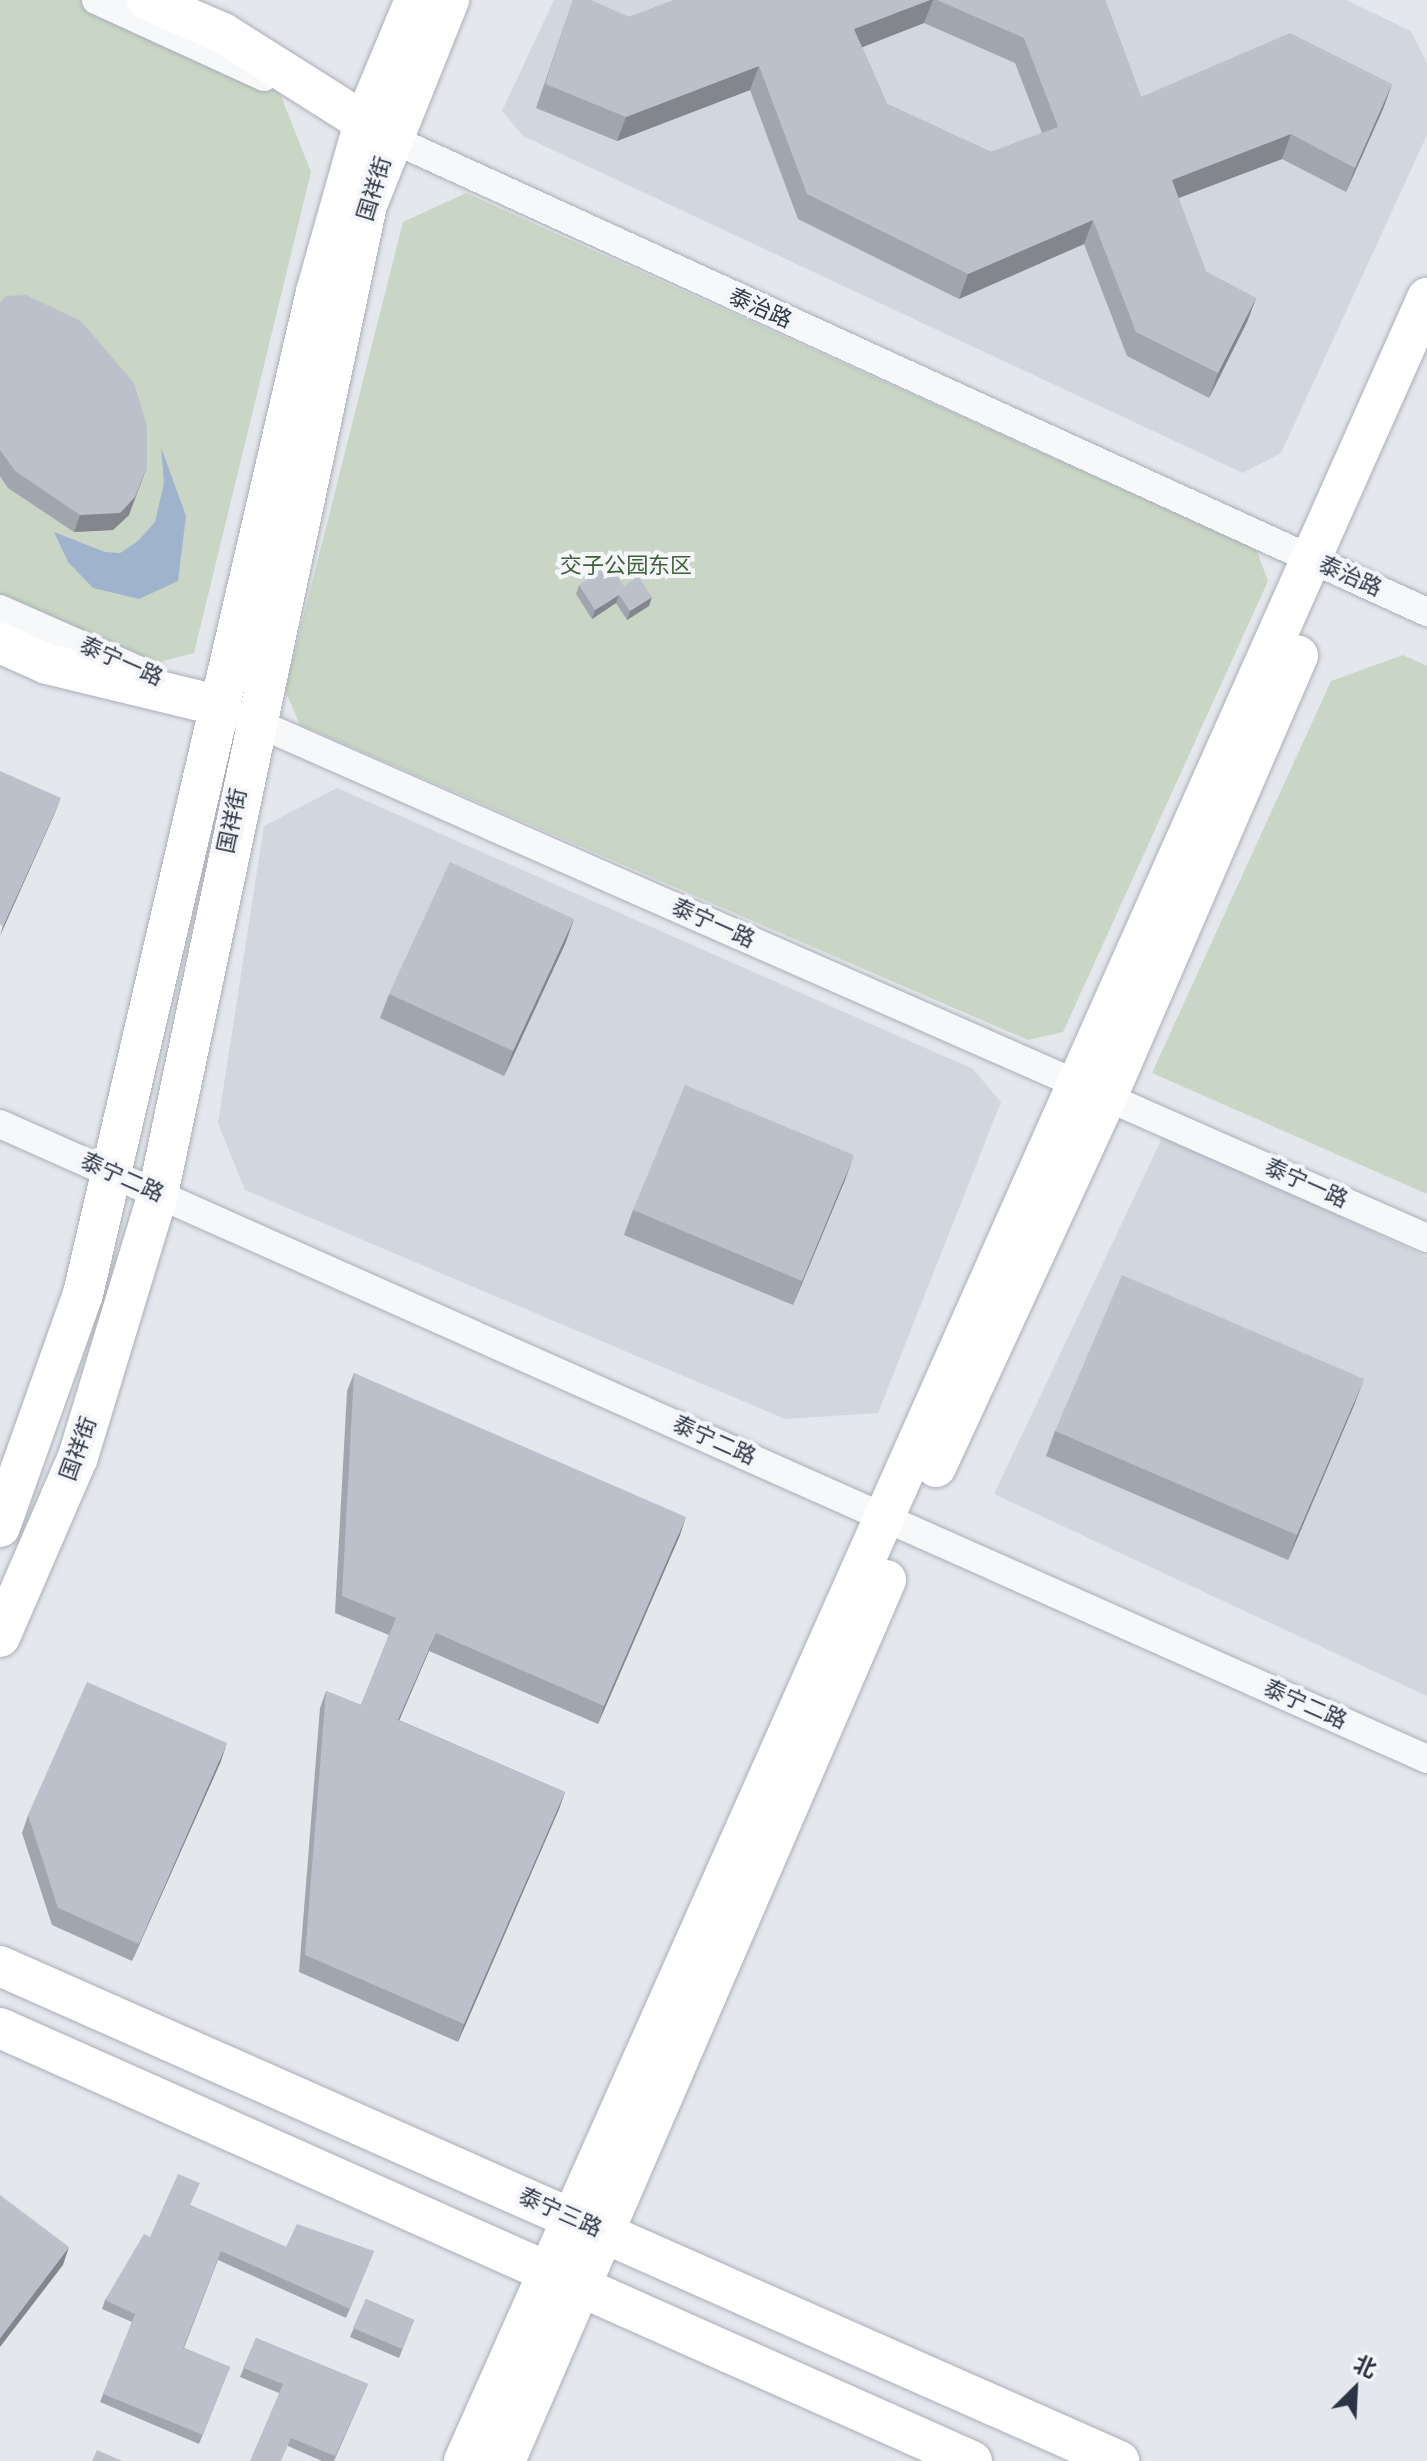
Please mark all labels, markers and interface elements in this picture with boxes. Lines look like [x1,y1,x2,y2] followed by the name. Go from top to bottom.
[353,154,397,224] street label: 国祥街
[724,284,796,334] street label: 泰治路
[1314,552,1386,602] street label: 泰治路
[560,554,692,580] park label: 交子公园东区
[75,632,167,692] street label: 泰宁一路
[213,786,253,856] street label: 国祥街
[667,894,759,954] street label: 泰宁一路
[76,1148,168,1208] street label: 泰宁二路
[1260,1154,1352,1214] street label: 泰宁一路
[668,1411,760,1471] street label: 泰宁二路
[55,1413,103,1485] street label: 国祥街
[1259,1675,1351,1735] street label: 泰宁二路
[514,2183,606,2243] street label: 泰宁三路
[1315,2349,1395,2429] north arrow
[1349,2349,1381,2385] text: 北

